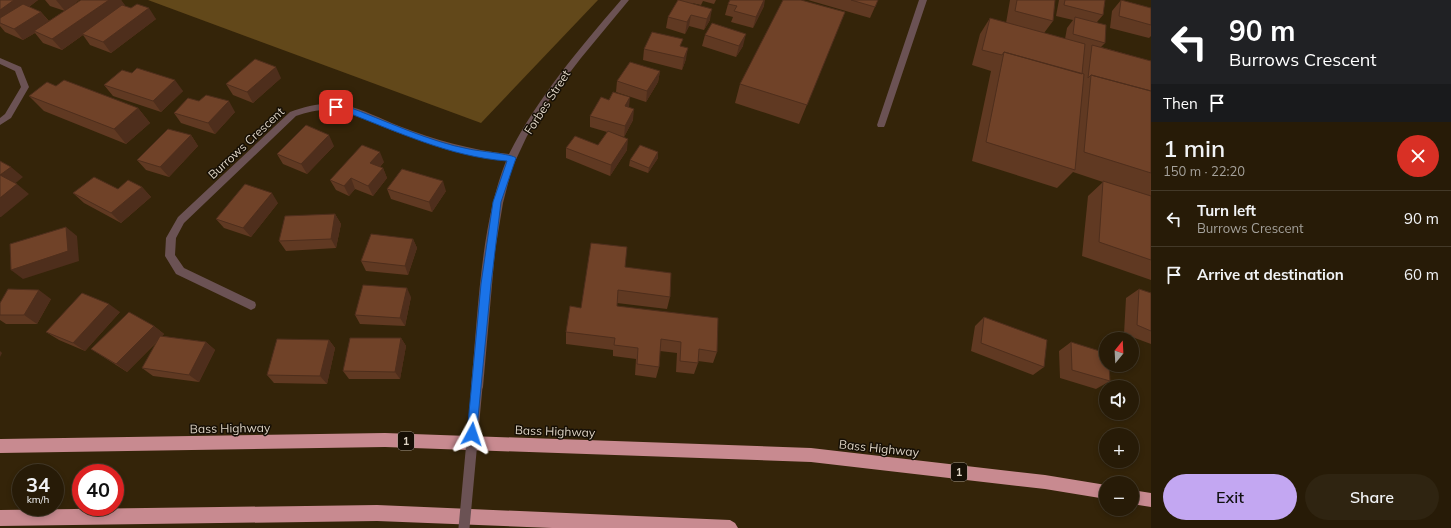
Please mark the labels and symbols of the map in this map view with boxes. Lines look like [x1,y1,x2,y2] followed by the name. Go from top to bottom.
[521,67,573,137] street label: Forbes Street
[319,90,353,124] pin
[205,104,287,182] street label: Burrows Crescent
[1099,332,1139,372] north arrow
[451,413,493,455] position arrow
[190,420,271,436] street label: Bass Highway
[515,422,596,440] street label: Bass Highway
[398,432,414,450] road number: 1
[838,436,920,460] street label: Bass Highway
[951,463,967,481] road number: 1
[72,464,124,516] speed limit sign: 40

